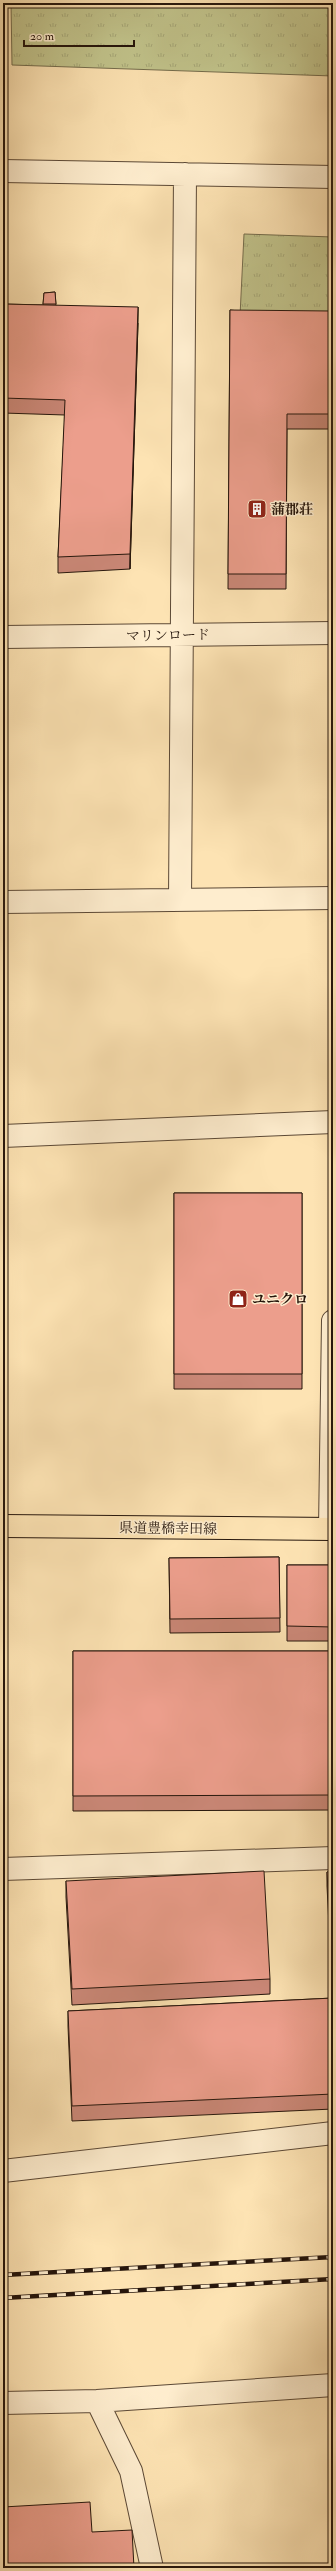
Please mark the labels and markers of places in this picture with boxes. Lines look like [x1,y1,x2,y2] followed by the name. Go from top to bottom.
[246,498,268,520] building icon: 蒲郡荘
[271,501,313,518] place label: 蒲郡荘
[227,1288,249,1310] shop icon: ユニクロ
[252,1291,308,1308] place label: ユニクロ

